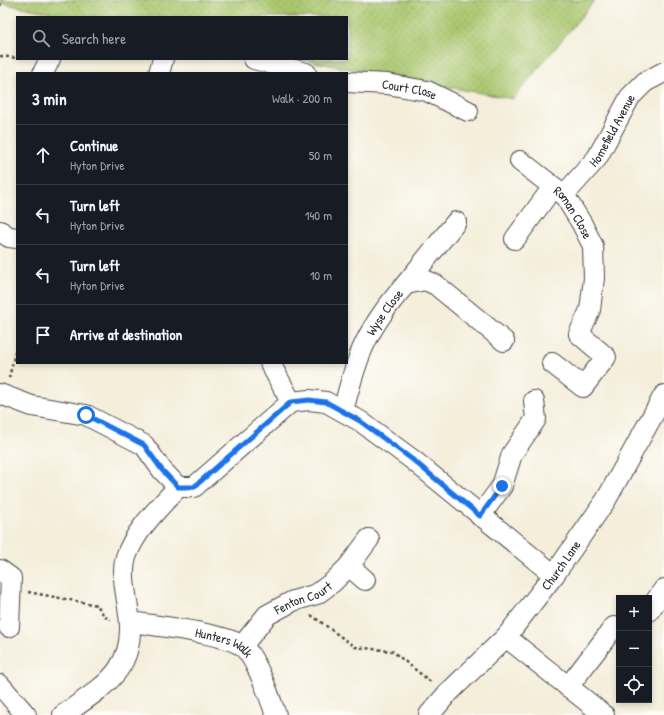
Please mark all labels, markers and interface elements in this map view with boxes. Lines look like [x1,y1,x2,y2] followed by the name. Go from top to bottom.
[16,16,348,60] search box
[30,27,52,49] icon: search
[62,28,126,49] text: Search here
[381,75,440,104] street label: Court Close
[32,87,67,110] text: 3 min
[272,89,332,107] text: Walk · 200 m
[584,91,639,171] street label: Homefield Avenue
[70,135,118,156] text: Continue
[32,144,54,166] icon: ahead
[309,146,332,164] text: 50 m
[70,156,125,174] text: Hyton Drive
[550,181,597,242] street label: Roman Close
[70,195,120,216] text: Turn left
[32,204,54,226] icon: left
[305,206,332,224] text: 140 m
[70,216,125,234] text: Hyton Drive
[70,255,120,276] text: Turn left
[32,264,54,286] icon: left
[310,266,332,284] text: 10 m
[70,276,125,294] text: Hyton Drive
[362,285,407,339] street label: Wyse Close
[32,324,54,346] icon: arrive
[70,324,182,345] text: Arrive at destination
[77,406,95,424] route start
[493,477,511,495] route end
[537,537,585,594] street label: Church Lane
[270,577,336,619] street label: Fenton Court
[616,595,652,703] map controls
[616,595,652,631] button: +
[194,623,258,661] street label: Hunters Walk
[616,631,652,667] button: −
[616,667,652,703] button: locate

